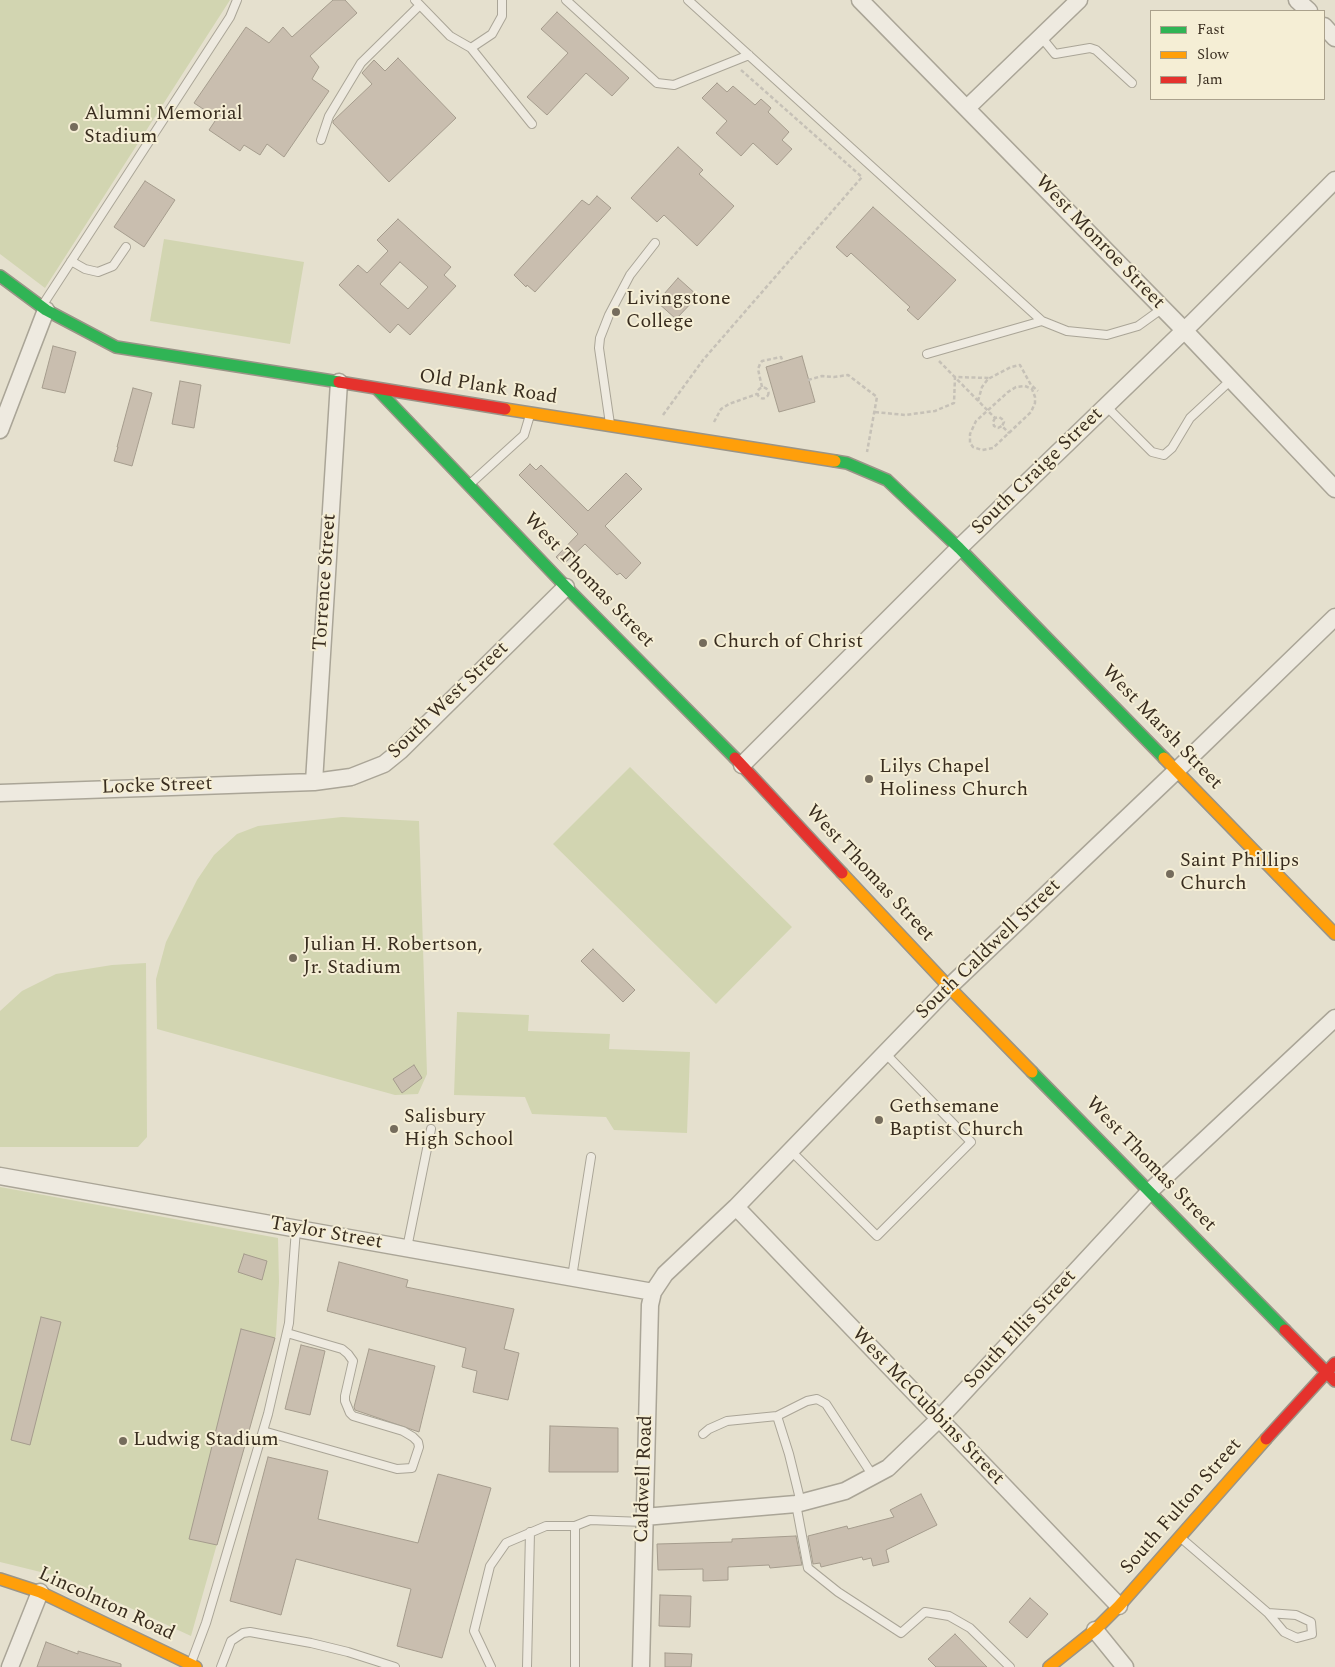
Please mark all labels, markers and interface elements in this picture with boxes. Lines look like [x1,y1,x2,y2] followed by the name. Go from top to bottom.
[1150,10,1325,100] legend
[1197,18,1225,41] text: Fast
[1197,43,1229,66] text: Slow
[1197,68,1223,91] text: Jam
[84,103,243,150] place label: Alumni Memorial Stadium
[68,121,80,133] marker: Alumni Memorial Stadium
[1029,171,1169,315] street label: West Monroe Street
[626,288,731,335] place label: Livingstone College
[610,306,622,318] marker: Livingstone College
[417,365,559,411] street label: Old Plank Road
[967,403,1109,541] street label: South Craige Street
[517,509,659,653] street label: West Thomas Street
[309,513,343,651] street label: Torrence Street
[713,631,863,655] place label: Church of Christ
[384,637,514,765] street label: South West Street
[697,637,709,649] marker: Church of Christ
[1095,661,1227,795] street label: West Marsh Street
[879,756,1028,803] place label: Lilys Chapel Holiness Church
[101,773,213,801] street label: Locke Street
[863,773,875,785] marker: Lilys Chapel Holiness Church
[799,801,939,947] street label: West Thomas Street
[1180,850,1299,897] place label: Saint Phillips Church
[1164,868,1176,880] marker: Saint Phillips Church
[912,875,1066,1025] street label: South Caldwell Street
[303,934,483,981] place label: Julian H. Robertson, Jr. Stadium
[287,952,299,964] marker: Julian H. Robertson, Jr. Stadium
[1079,1093,1221,1237] street label: West Thomas Street
[889,1096,1024,1143] place label: Gethsemane Baptist Church
[404,1106,514,1153] place label: Salisbury High School
[873,1114,885,1126] marker: Gethsemane Baptist Church
[388,1123,400,1135] marker: Salisbury High School
[268,1212,384,1256] street label: Taylor Street
[960,1266,1082,1394] street label: South Ellis Street
[845,1323,1009,1491] street label: West McCubbins Street
[631,1415,659,1543] street label: Caldwell Road
[133,1429,279,1453] place label: Ludwig Stadium
[1116,1434,1248,1580] street label: South Fulton Street
[117,1435,129,1447] marker: Ludwig Stadium
[34,1563,178,1647] street label: Lincolnton Road

